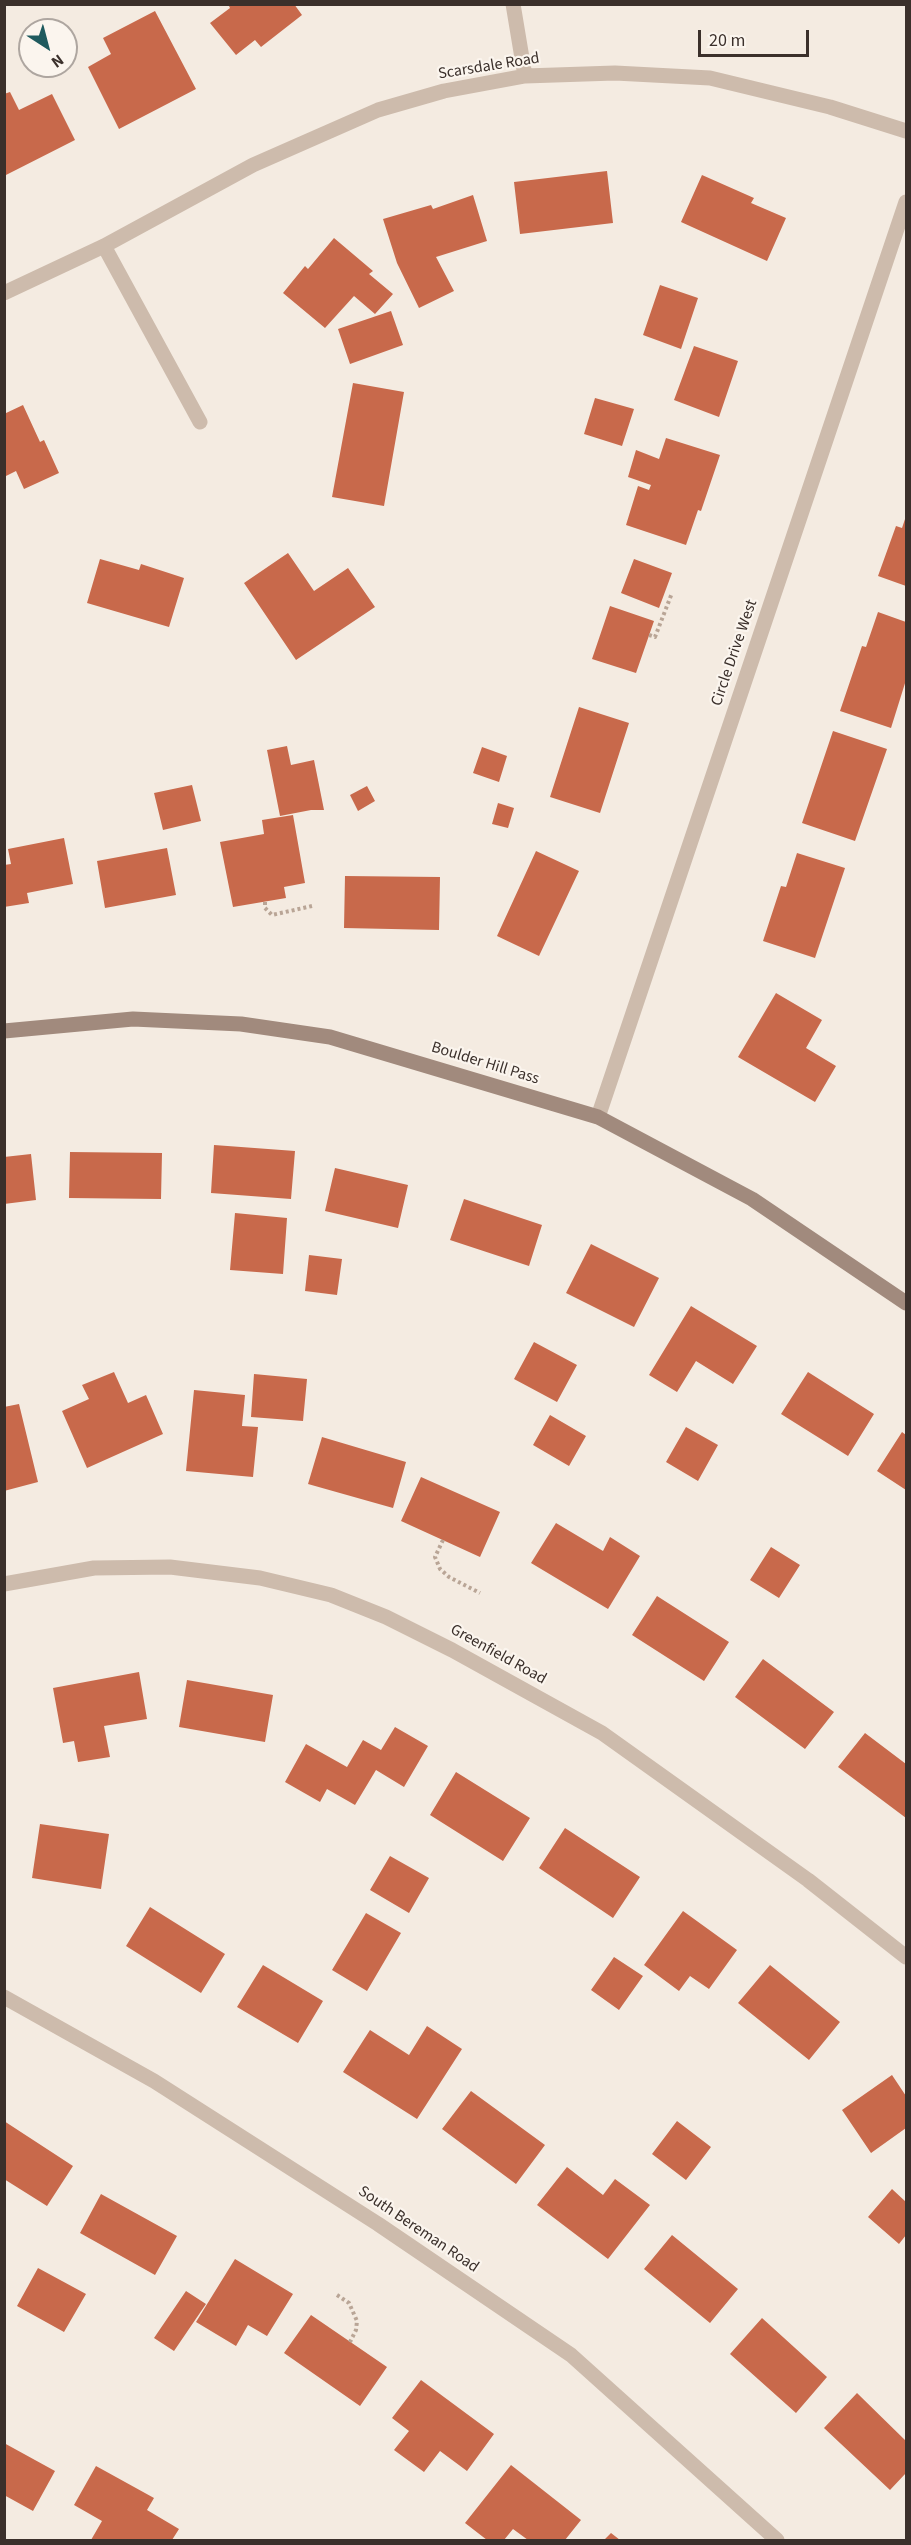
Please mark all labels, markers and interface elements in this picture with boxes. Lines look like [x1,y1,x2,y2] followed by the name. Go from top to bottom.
[18,18,78,78] north arrow
[701,18,812,56] scale bar
[709,28,745,53] text: 20 m
[47,49,68,73] text: N
[437,50,541,84] street label: Scarsdale Road
[708,597,762,709] street label: Circle Drive West
[429,1038,541,1090] street label: Boulder Hill Pass
[447,1621,549,1689] street label: Greenfield Road
[354,2182,482,2278] street label: South Bereman Road

